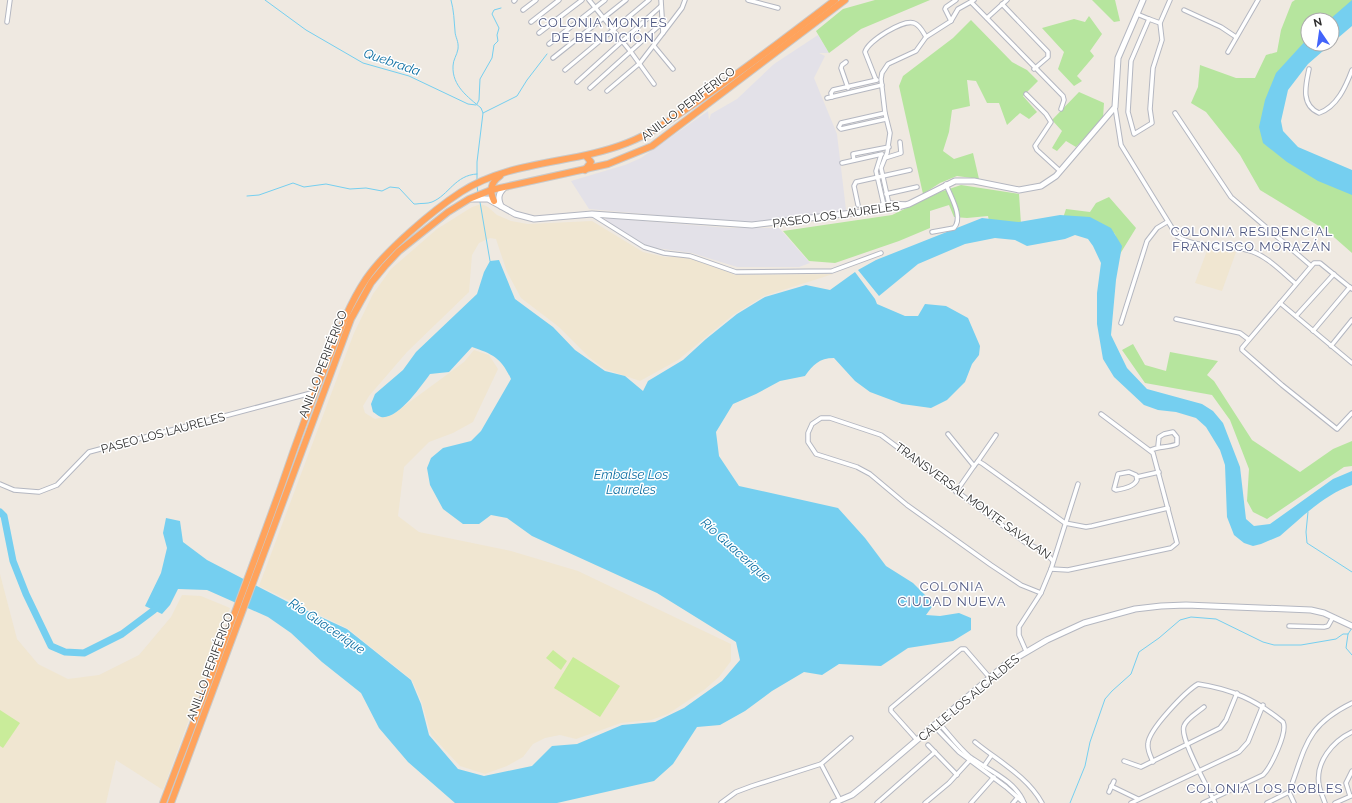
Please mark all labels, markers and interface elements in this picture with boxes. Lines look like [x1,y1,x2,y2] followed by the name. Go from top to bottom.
[1300,12,1340,52] north arrow
[538,15,668,45] district label: COLONIA MONTES DE BENDICIÓN
[1312,15,1323,30] text: N
[362,45,423,79] water label: Quebrada
[638,64,738,144] street label: ANILLO PERIFÉRICO
[772,199,900,231] street label: PASEO LOS LAURELES
[1171,224,1333,254] district label: COLONIA RESIDENCIAL FRANCISCO MORAZÁN
[296,308,350,420] street label: ANILLO PERIFÉRICO
[99,410,227,456] street label: PASEO LOS LAURELES
[893,440,1053,562] street label: TRANSVERSAL MONTE SAVALAN
[594,467,668,497] water label: Embalse Los Laureles
[698,515,774,585] water label: Río Guacerique
[898,579,1006,609] district label: COLONIA CIUDAD NUEVA
[286,595,368,657] water label: Río Guacerique
[184,611,236,723] street label: ANILLO PERIFÉRICO
[916,652,1022,744] street label: CALLE LOS ALCALDES
[1187,781,1343,796] district label: COLONIA LOS ROBLES

